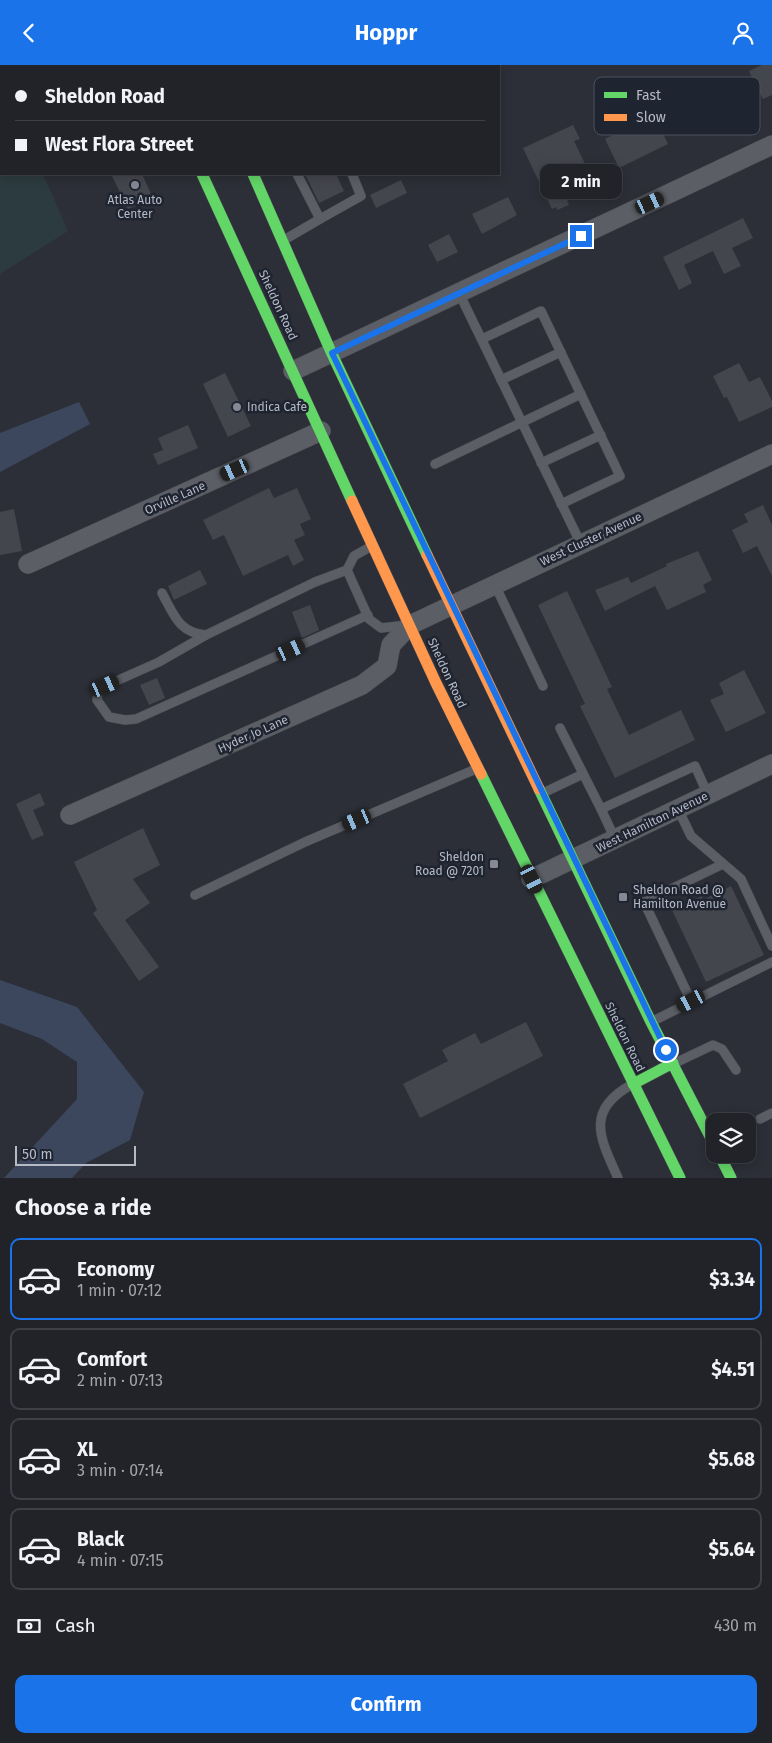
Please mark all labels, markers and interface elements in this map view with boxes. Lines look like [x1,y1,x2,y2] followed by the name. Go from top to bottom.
[15,19,43,47] icon: back
[355,19,417,46] text: Hoppr
[729,19,757,47] icon: person
[594,77,760,135] legend
[45,85,165,108] text: Sheldon Road
[636,87,662,104] text: Fast
[636,109,666,126] text: Slow
[45,133,194,156] text: West Flora Street
[540,164,622,199] callout: 2 min
[561,172,601,191] text: 2 min
[129,179,141,191] marker: Atlas Auto Center
[633,190,666,216] car
[108,193,162,221] place label: Atlas Auto Center
[570,225,592,247] route end
[256,268,300,342] street label: Sheldon Road
[247,400,307,414] place label: Indica Cafe
[231,401,243,413] marker: Indica Cafe
[218,457,251,483] car
[143,478,207,518] street label: Orville Lane
[538,509,644,569] street label: West Cluster Avenue
[425,636,469,710] street label: Sheldon Road
[274,637,307,663] car
[88,673,121,699] car
[216,712,290,756] street label: Hyder Jo Lane
[594,789,710,855] street label: West Hamilton Avenue
[340,807,373,833] car
[415,850,484,878] place label: Sheldon Road @ 7201
[488,858,500,870] marker: Sheldon Road @ 7201
[518,862,545,896] car
[633,883,726,911] place label: Sheldon Road @ Hamilton Avenue
[617,891,629,903] marker: Sheldon Road @ Hamilton Avenue
[674,988,707,1014] car
[602,1000,648,1074] street label: Sheldon Road
[655,1039,677,1061] route start
[706,1113,756,1163] map controls
[706,1113,756,1163] button: layers
[15,1143,136,1166] scale bar
[22,1146,53,1163] text: 50 m
[15,1194,151,1221] text: Choose a ride
[17,1257,62,1302] icon: car
[77,1258,154,1281] text: Economy
[709,1268,755,1291] text: $3.34
[77,1281,162,1300] text: 1 min · 07:12
[17,1347,62,1392] icon: car
[77,1348,147,1371] text: Comfort
[711,1358,755,1381] text: $4.51
[77,1371,163,1390] text: 2 min · 07:13
[17,1437,62,1482] icon: car
[77,1438,98,1461] text: XL
[708,1448,755,1471] text: $5.68
[77,1461,164,1480] text: 3 min · 07:14
[17,1527,62,1572] icon: car
[77,1528,124,1551] text: Black
[709,1538,755,1561] text: $5.64
[77,1551,164,1570] text: 4 min · 07:15
[15,1612,43,1640] icon: cash
[55,1614,96,1637] text: Cash
[714,1616,757,1635] text: 430 m
[15,1675,757,1733] button: Confirm

